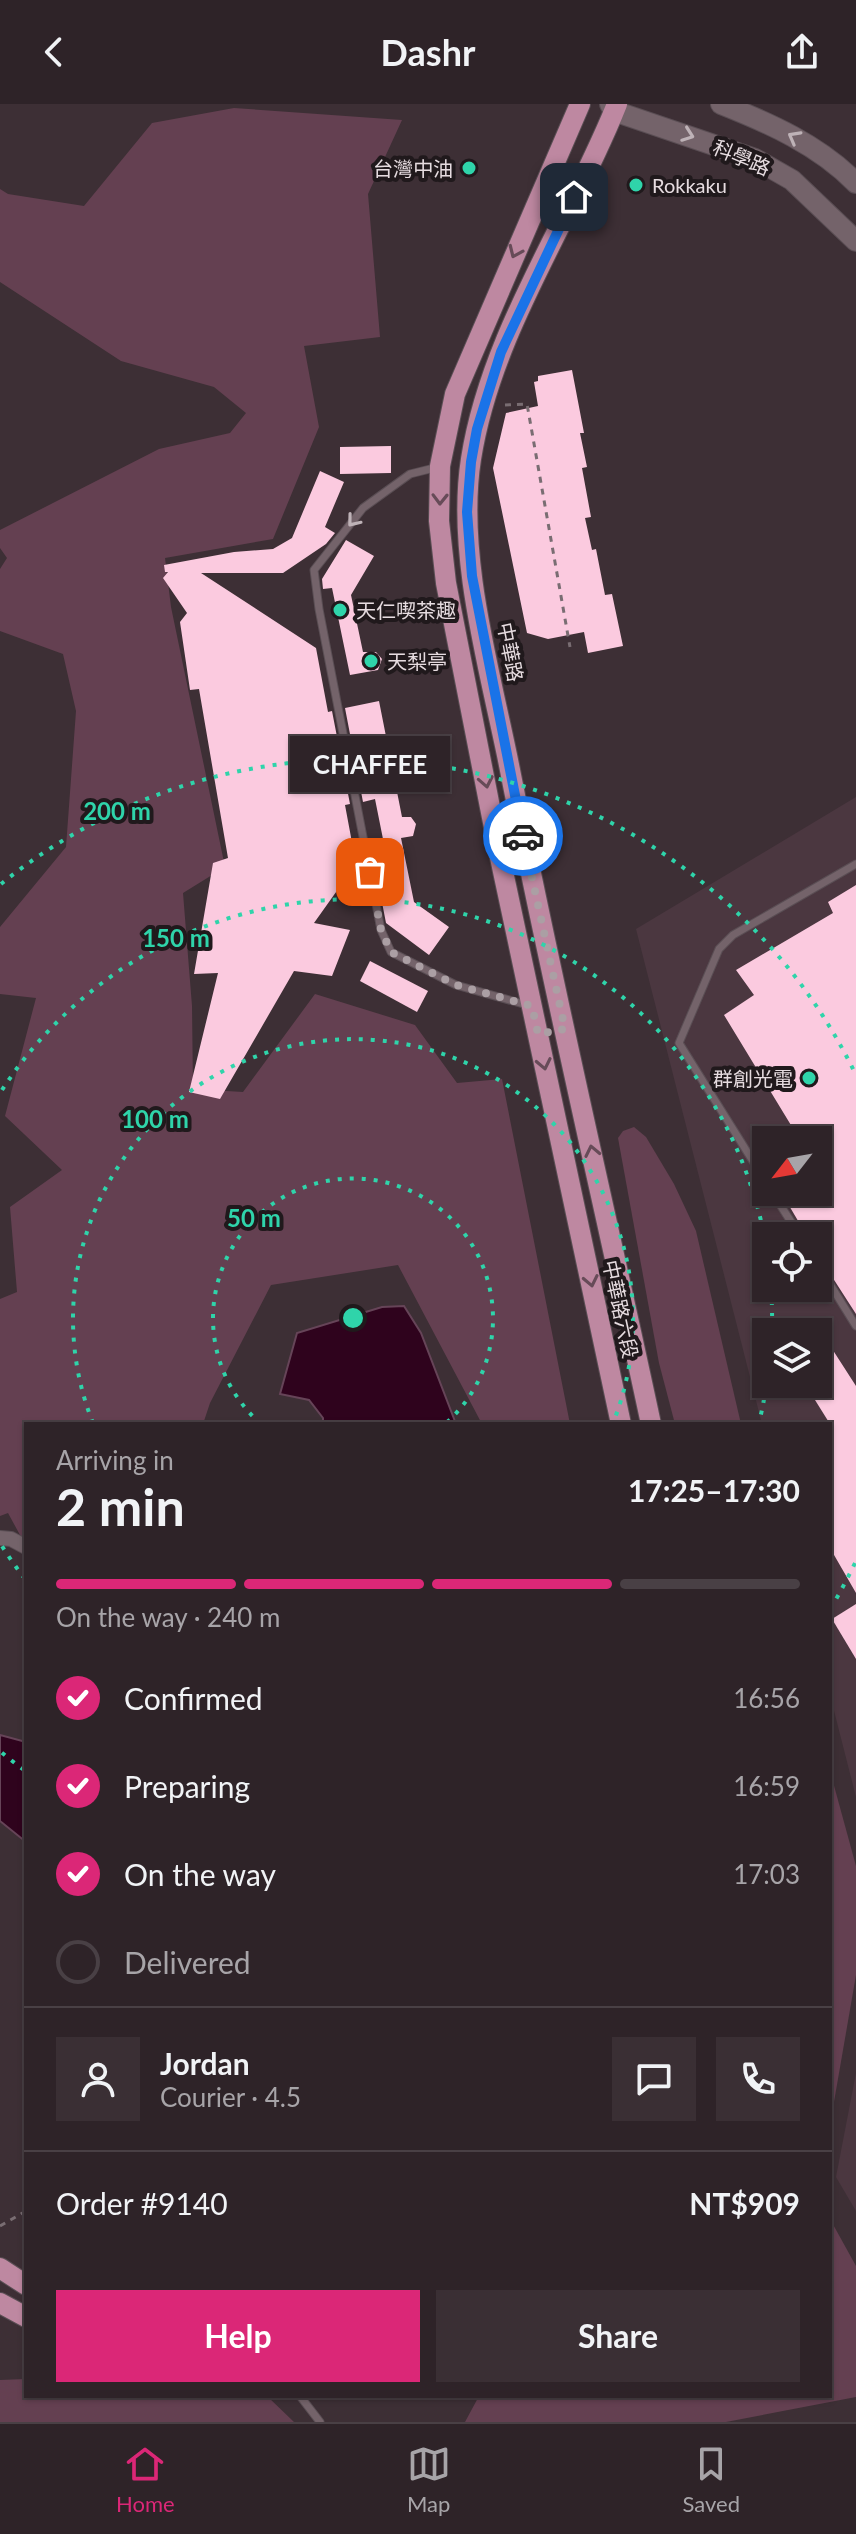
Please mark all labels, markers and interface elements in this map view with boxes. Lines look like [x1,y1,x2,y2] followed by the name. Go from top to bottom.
[32,30,76,74] icon: back
[381,30,475,74] text: Dashr
[780,30,824,74] icon: share
[681,125,695,142] one-way arrow
[788,131,802,147] one-way arrow
[710,134,774,180] street label: 科學路
[373,156,453,180] place label: 台灣中油
[460,159,478,177] marker: 台灣中油
[540,163,608,231] pin
[652,173,727,197] place label: Rokkaku
[552,175,596,219] icon: home
[627,176,645,194] marker: Rokkaku
[509,244,525,259] one-way arrow
[431,493,448,506] one-way arrow
[348,512,362,527] one-way arrow
[356,598,456,622] place label: 天仁喫茶趣
[331,601,349,619] marker: 天仁喫茶趣
[493,620,529,684] street label: 中華路
[387,649,447,673] place label: 天梨亭
[362,652,380,670] marker: 天梨亭
[290,736,450,792] callout: CHAFFEE
[313,748,427,780] text: CHAFFEE
[477,775,494,789] one-way arrow
[83,796,151,825] text: 200 m
[483,796,563,876] courier
[501,814,545,858] icon: car
[336,838,404,906] pin
[348,850,392,894] icon: bag
[142,923,210,952] text: 150 m
[535,1057,552,1070] one-way arrow
[713,1066,793,1090] place label: 群創光電
[800,1069,818,1087] marker: 群創光電
[121,1104,189,1133] text: 100 m
[752,1126,832,1206] north arrow
[752,1126,832,1398] map controls
[584,1145,601,1159] one-way arrow
[227,1203,281,1232] text: 50 m
[752,1222,832,1302] button: locate
[599,1258,643,1360] street label: 中華路六段
[581,1274,598,1288] one-way arrow
[339,1304,367,1332] centre of rings
[752,1318,832,1398] button: layers
[56,1444,174,1476] text: Arriving in
[628,1472,800,1508] text: 17:25–17:30
[56,1475,185,1537] text: 2 min
[56,1601,280,1633] text: On the way · 240 m
[56,1676,100,1720] icon: check
[124,1680,263,1716] text: Confirmed
[733,1682,800,1714] text: 16:56
[56,1764,100,1808] icon: check
[124,1768,250,1804] text: Preparing
[733,1770,800,1802] text: 16:59
[56,1852,100,1896] icon: check
[124,1856,276,1892] text: On the way
[733,1858,800,1890] text: 17:03
[124,1944,251,1980] text: Delivered
[56,2037,140,2121] button: person
[612,2037,696,2121] button: chat
[716,2037,800,2121] button: phone
[160,2045,250,2081] text: Jordan
[160,2081,301,2113] text: Courier · 4.5
[56,2185,228,2221] text: Order #9140
[689,2185,800,2221] text: NT$909
[56,2290,420,2382] button: Help
[436,2290,800,2382] button: Share
[116,2442,175,2517] tab: Home
[407,2442,451,2517] tab: Map
[683,2442,740,2517] tab: Saved

